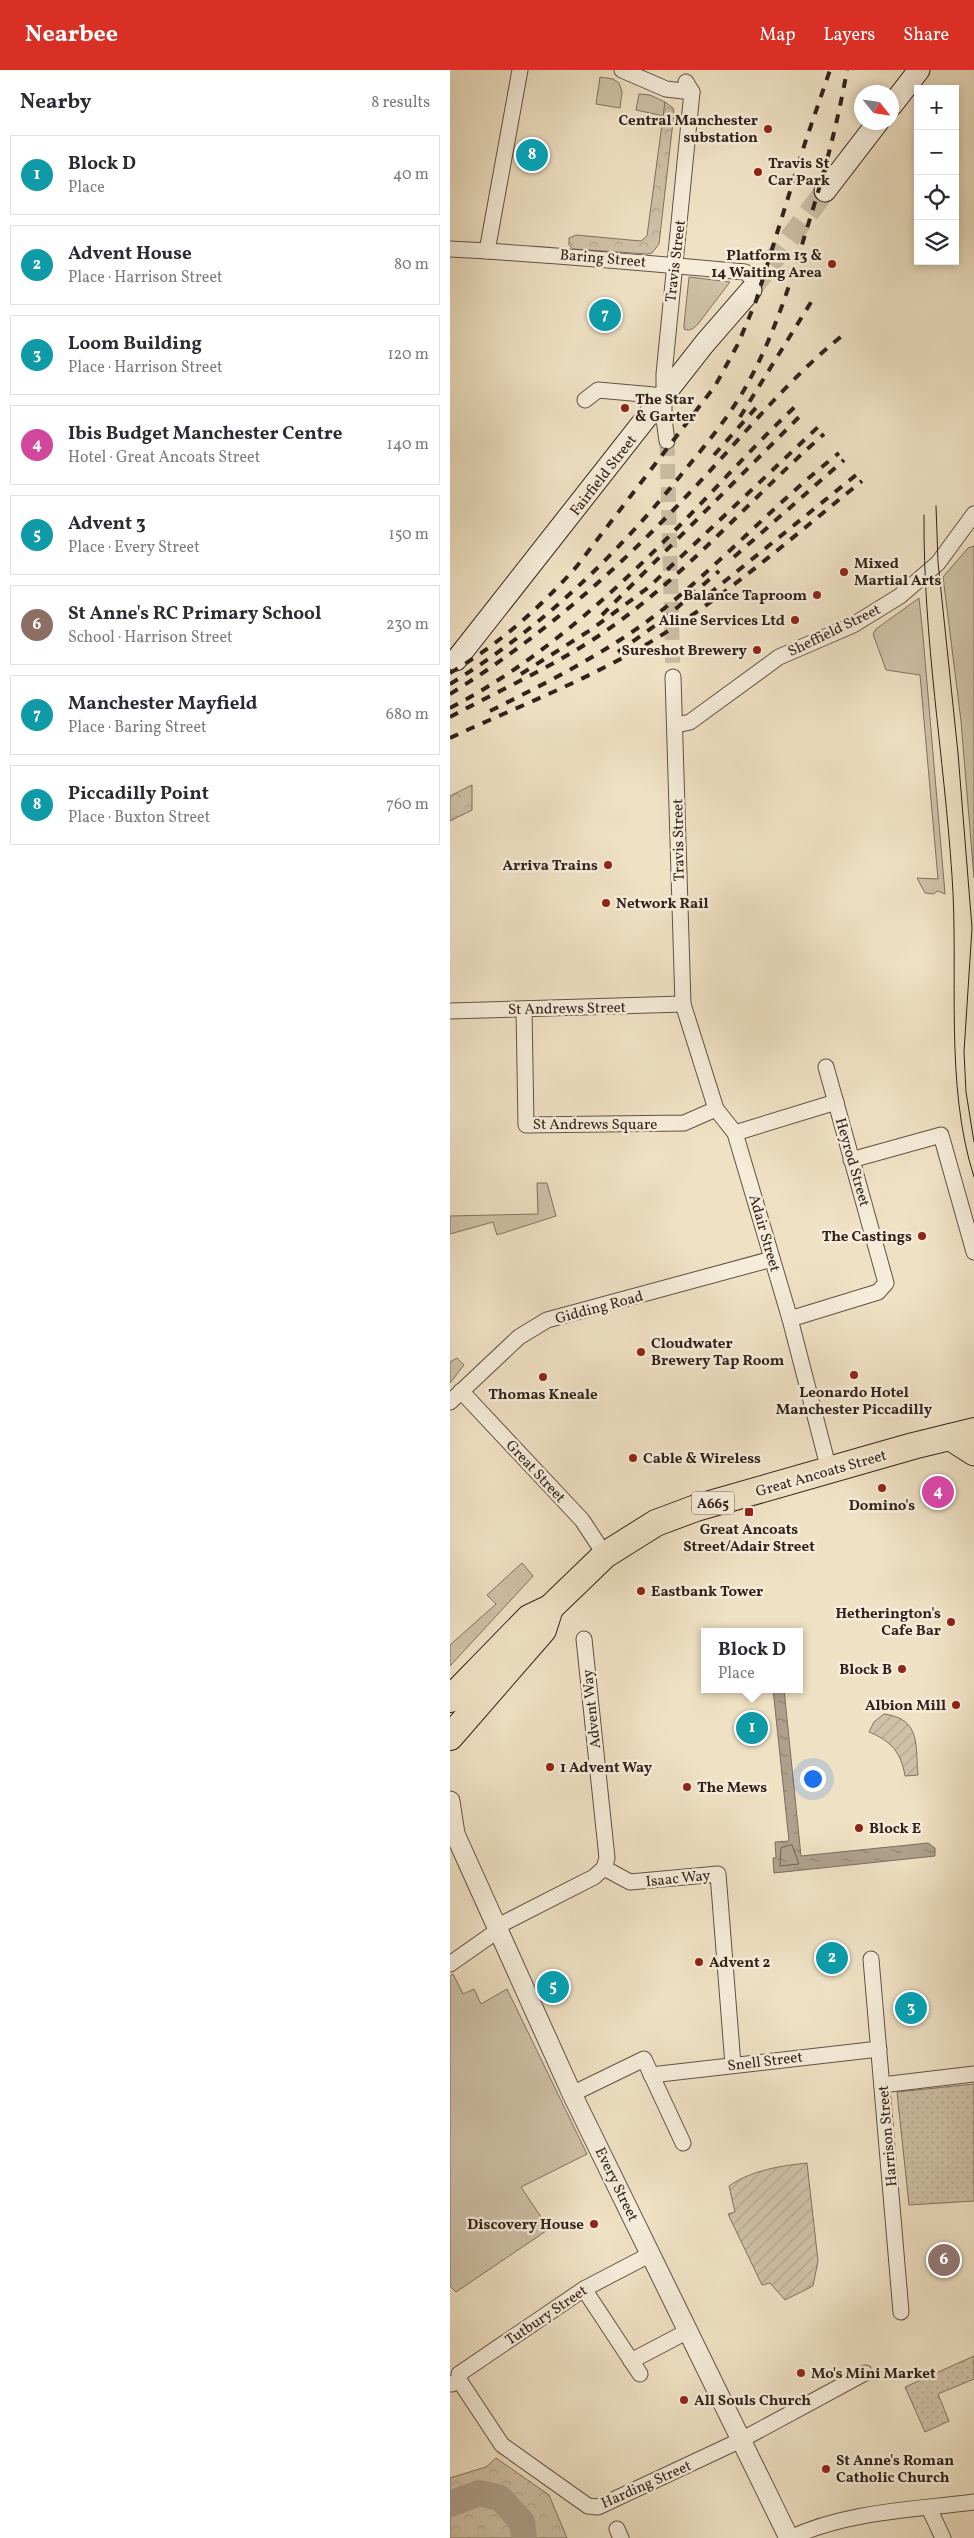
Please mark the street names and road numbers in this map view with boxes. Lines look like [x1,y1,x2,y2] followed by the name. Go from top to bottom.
[661,219,692,303] street label: Travis Street
[559,245,647,274] street label: Baring Street
[566,431,643,521] street label: Fairfield Street
[785,600,885,663] street label: Sheffield Street
[668,798,691,881] street label: Travis Street
[508,998,626,1021] street label: St Andrews Street
[533,1115,657,1136] street label: St Andrews Square
[829,1116,874,1209] street label: Heyrod Street
[743,1192,785,1274] street label: Adair Street
[553,1287,646,1330] street label: Gidding Road
[500,1436,570,1508] street label: Great Street
[753,1446,889,1503] street label: Great Ancoats Street
[692,1492,734,1515] road number: A665
[578,1668,607,1749] street label: Advent Way
[645,1866,712,1893] street label: Isaac Way
[726,2047,804,2078] street label: Snell Street
[874,2084,903,2187] street label: Harrison Street
[589,2144,643,2225] street label: Every Street
[502,2281,592,2351] street label: Tutbury Street
[598,2456,695,2515] street label: Harding Street

